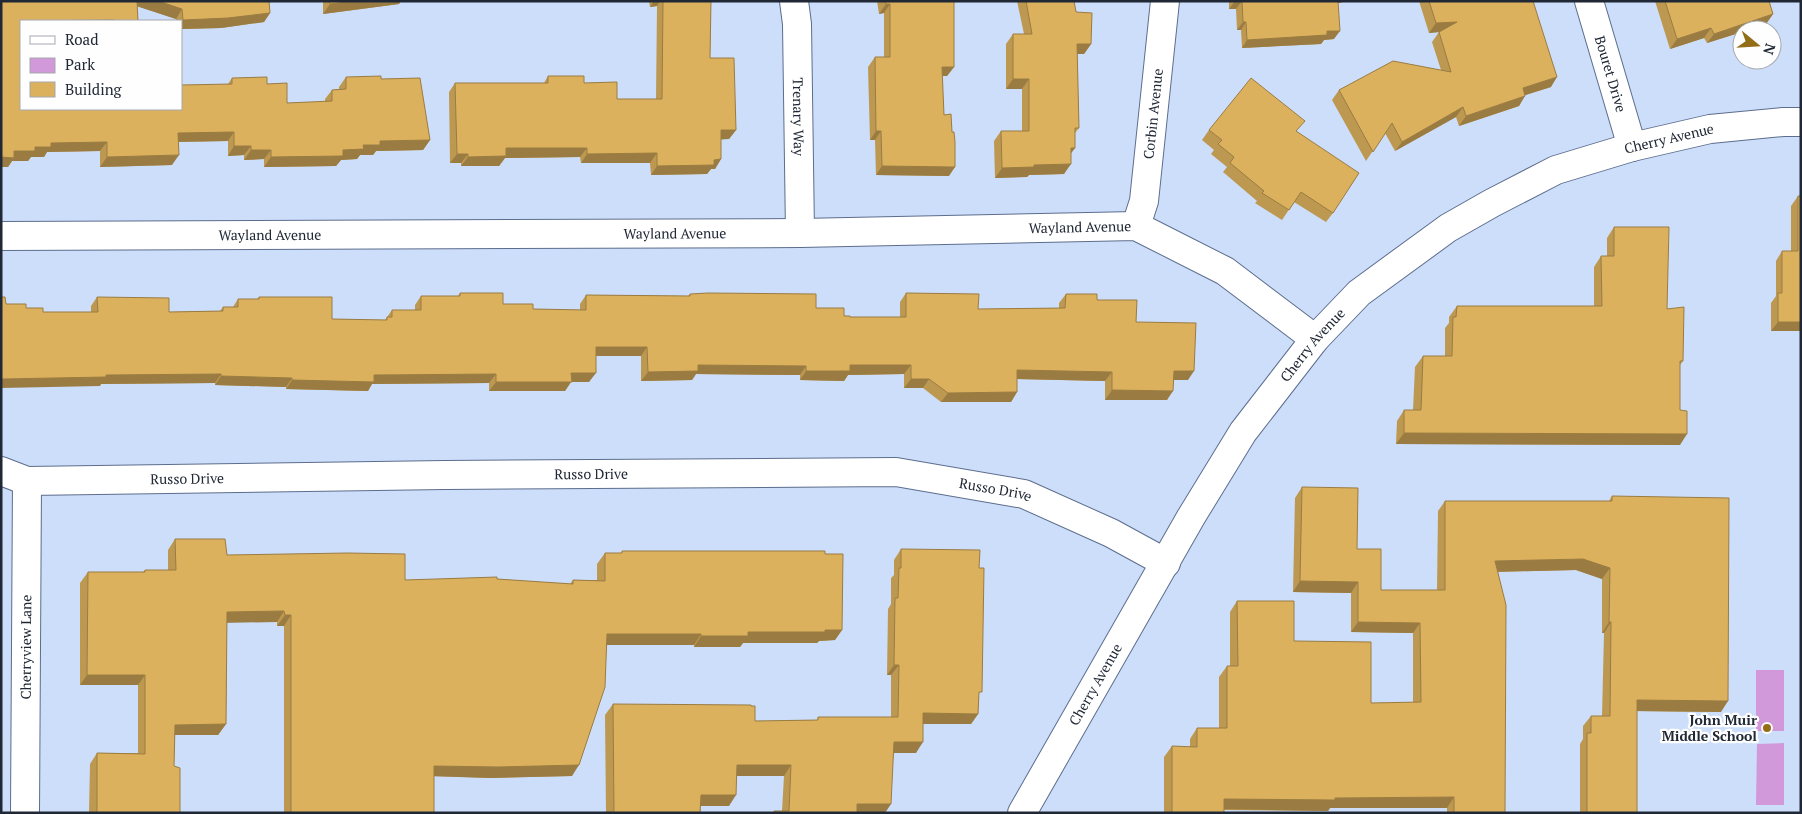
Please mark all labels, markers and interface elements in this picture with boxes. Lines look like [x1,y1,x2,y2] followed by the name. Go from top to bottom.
[20,20,182,110] legend
[1732,20,1782,70] north arrow
[65,29,98,49] text: Road
[1591,33,1631,114] street label: Bouret Drive
[1759,41,1781,58] text: N
[65,54,95,74] text: Park
[1138,67,1167,160] street label: Corbin Avenue
[789,77,809,157] street label: Trenary Way
[65,79,123,99] text: Building
[1622,119,1715,158] street label: Cherry Avenue
[1028,216,1131,237] street label: Wayland Avenue
[624,223,726,243] street label: Wayland Avenue
[219,225,321,244] street label: Wayland Avenue
[1275,303,1349,385] street label: Cherry Avenue
[554,464,628,483] street label: Russo Drive
[150,468,224,488] street label: Russo Drive
[958,473,1035,506] street label: Russo Drive
[16,594,35,700] street label: Cherryview Lane
[1064,640,1126,729] street label: Cherry Avenue
[1662,710,1757,745] place label: John Muir Middle School
[1761,722,1773,734] marker: John Muir Middle School

